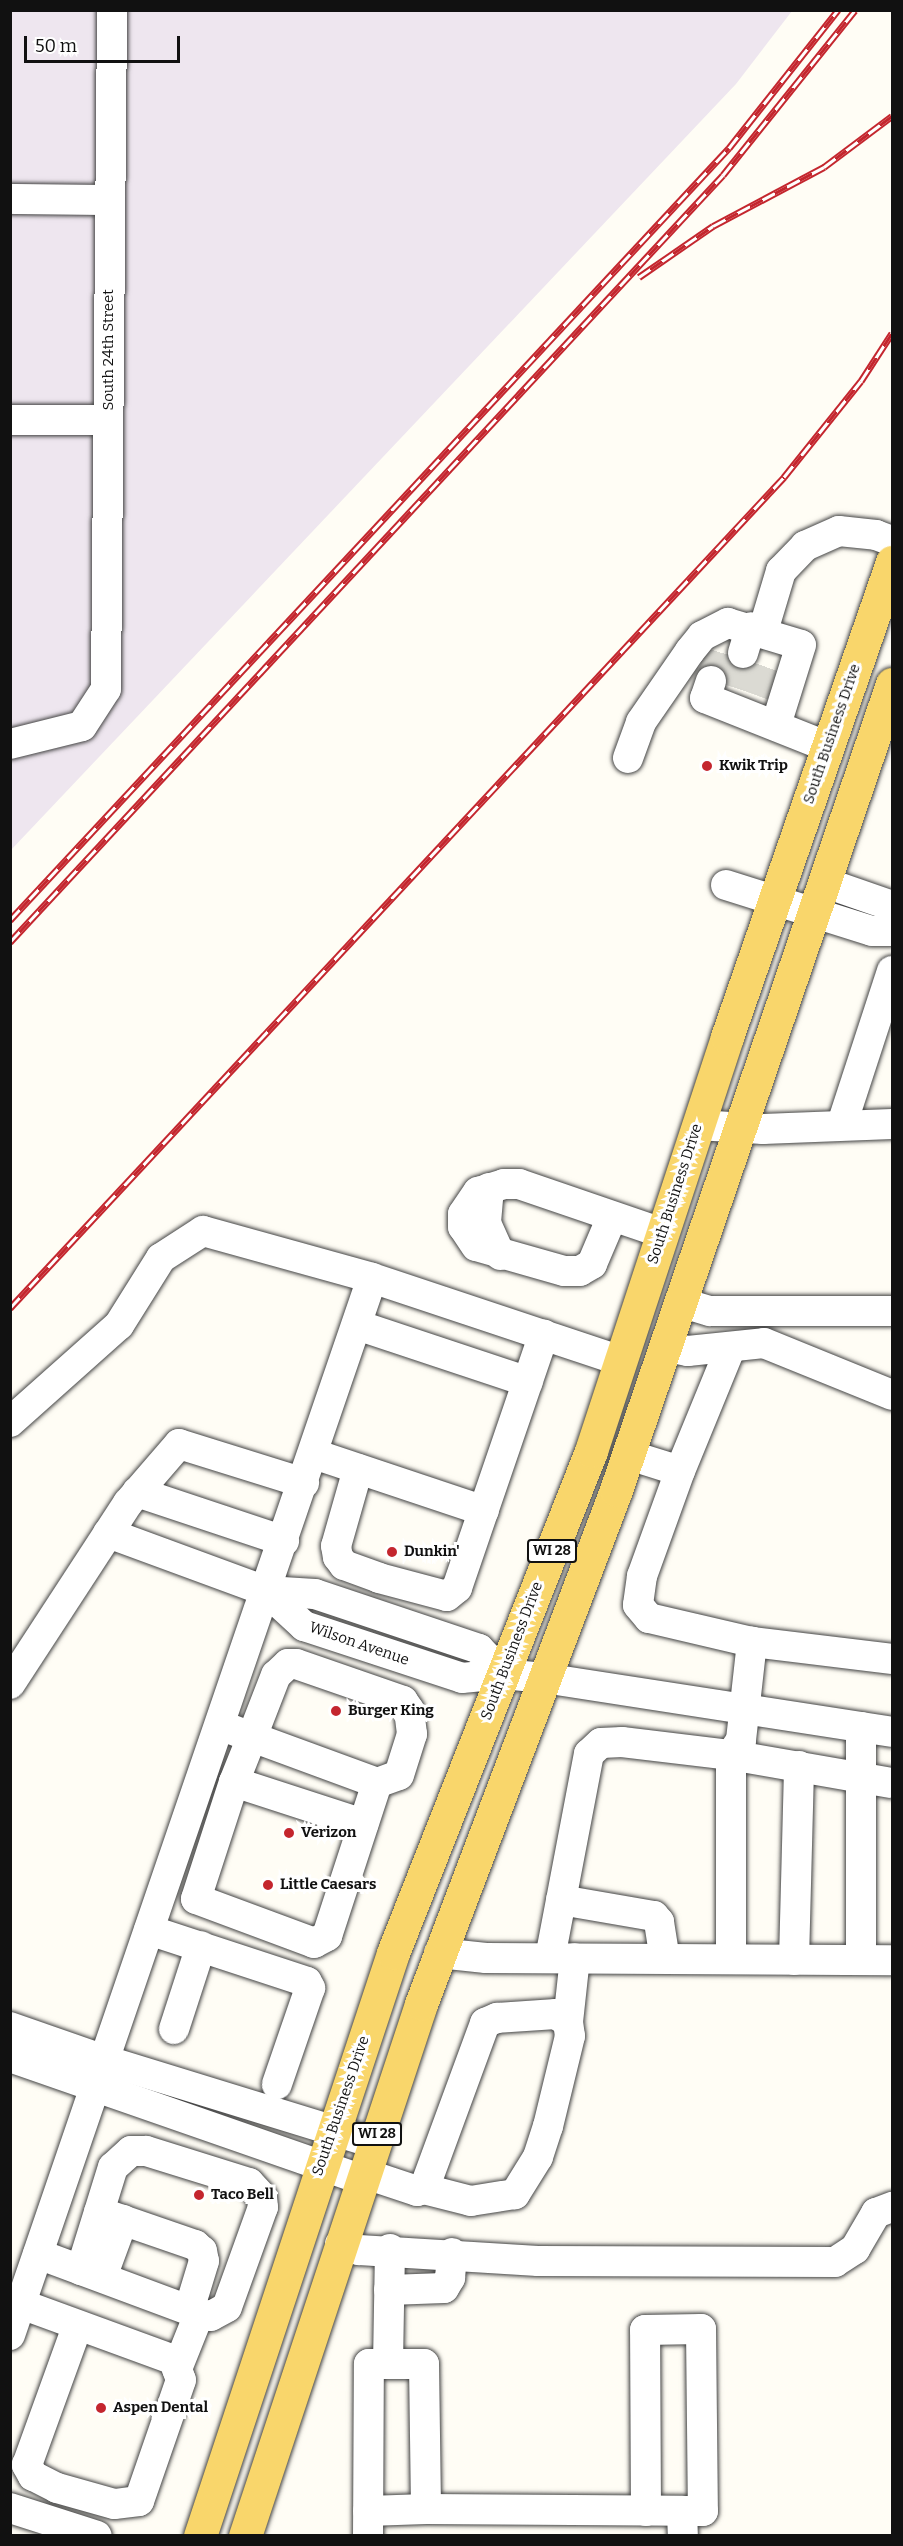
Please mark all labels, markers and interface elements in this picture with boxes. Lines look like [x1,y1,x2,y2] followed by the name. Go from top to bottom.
[27,24,183,62] scale bar
[35,35,77,57] text: 50 m
[100,289,118,411] street label: South 24th Street
[800,662,864,806] street label: South Business Drive
[719,757,788,775] place label: Kwik Trip
[700,759,714,773] marker: Kwik Trip
[644,1121,706,1267] street label: South Business Drive
[526,1540,578,1562] road number: WI 28
[404,1543,460,1561] place label: Dunkin'
[385,1545,399,1559] marker: Dunkin'
[477,1579,547,1723] street label: South Business Drive
[307,1618,411,1670] street label: Wilson Avenue
[348,1702,434,1720] place label: Burger King
[329,1704,343,1718] marker: Burger King
[301,1824,356,1842] place label: Verizon
[282,1826,296,1840] marker: Verizon
[280,1876,376,1894] place label: Little Caesars
[261,1878,275,1892] marker: Little Caesars
[309,2034,373,2178] street label: South Business Drive
[352,2123,403,2145] road number: WI 28
[211,2186,274,2204] place label: Taco Bell
[192,2188,206,2202] marker: Taco Bell
[113,2399,208,2417] place label: Aspen Dental
[94,2401,108,2415] marker: Aspen Dental

